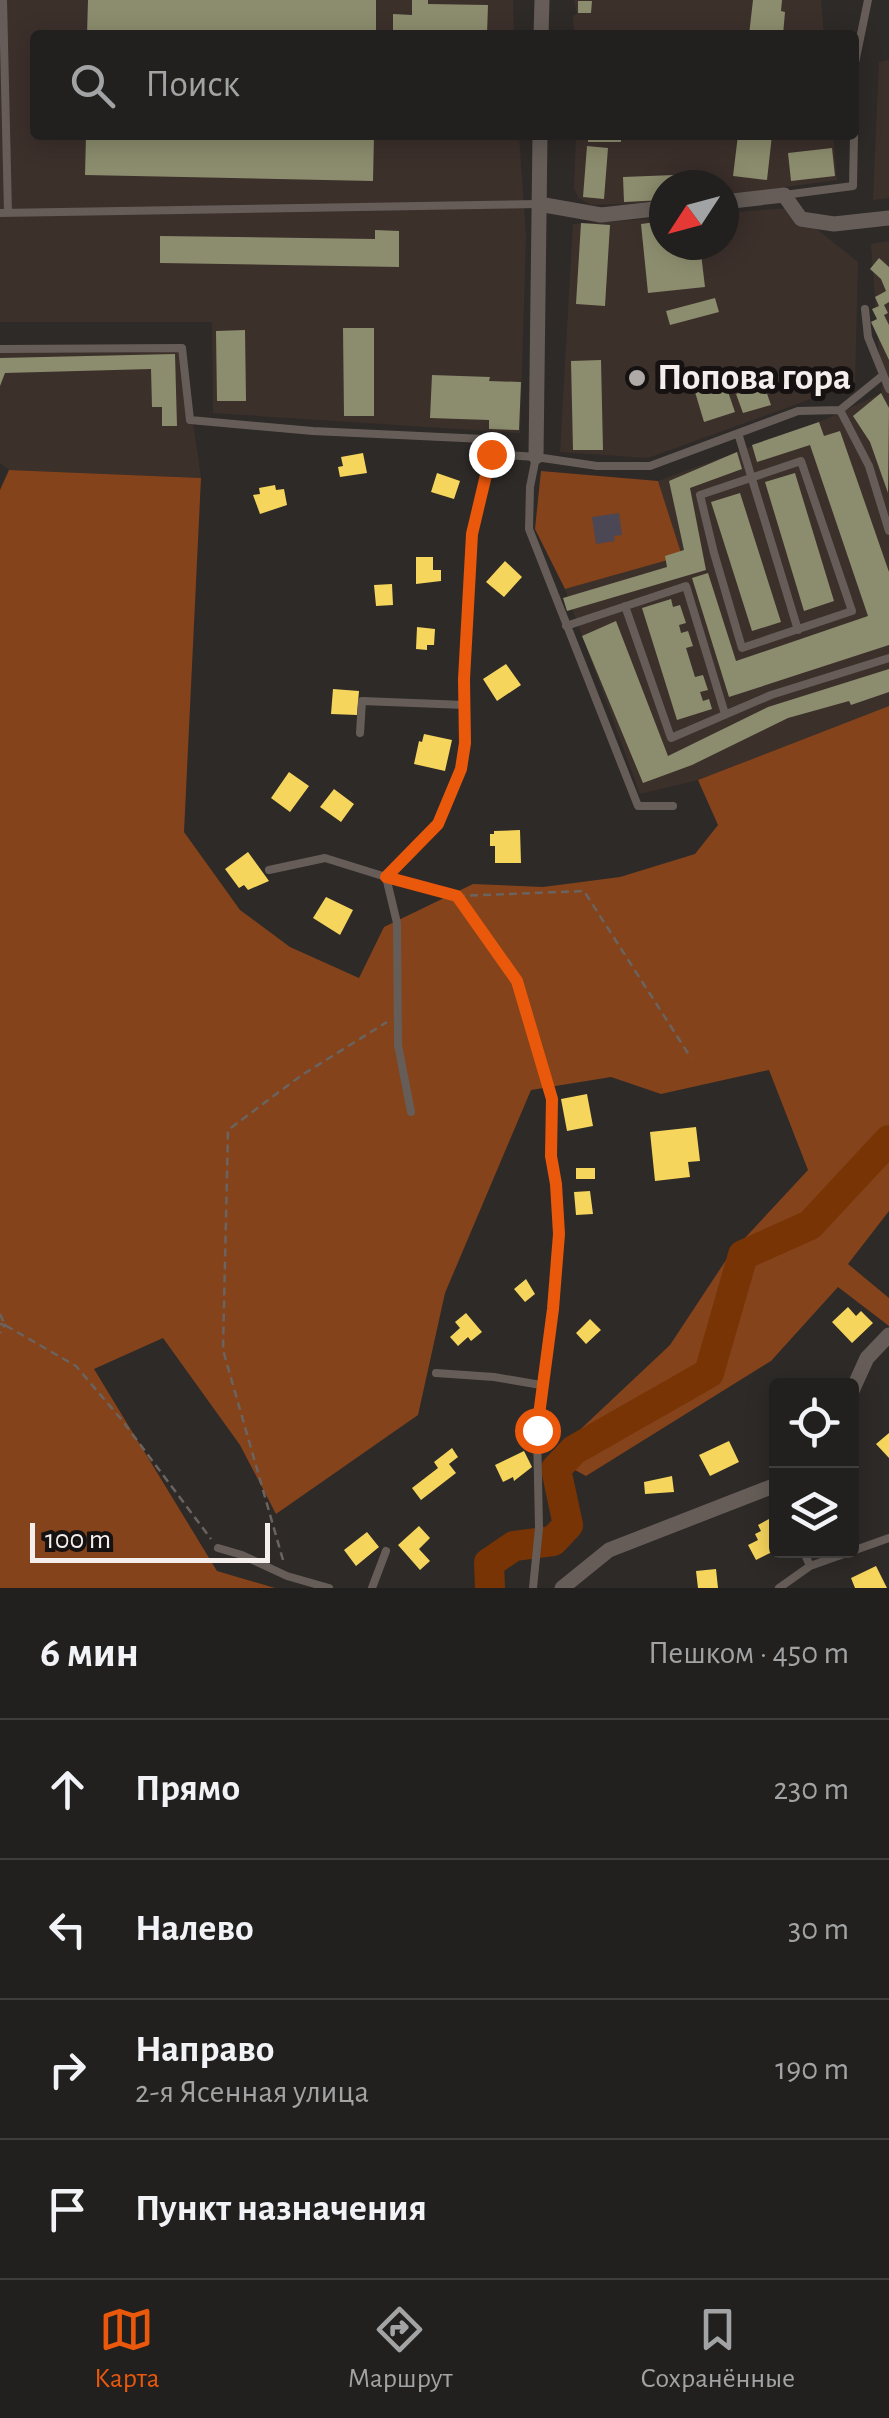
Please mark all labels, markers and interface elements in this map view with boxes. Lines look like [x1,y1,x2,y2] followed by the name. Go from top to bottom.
[30,30,859,140] search box
[65,58,120,113] icon: search
[145,66,240,104] text: Поиск
[649,170,739,260] north arrow
[657,359,851,397] place label: Попова гора
[626,367,648,389] marker: Попова гора
[469,432,515,478] route end
[769,1378,859,1558] map controls
[769,1378,859,1468] button: locate
[515,1408,561,1454] route start
[769,1468,859,1558] button: layers
[30,1518,270,1562] scale bar
[45,1526,111,1554] text: 100 m
[40,1632,139,1674] text: 6 мин
[648,1637,849,1669] text: Пешком · 450 m
[40,1762,95,1817] icon: ahead
[135,1770,240,1808] text: Прямо
[773,1773,849,1805] text: 230 m
[40,1902,95,1957] icon: left
[135,1910,254,1948] text: Налево
[788,1913,849,1945] text: 30 m
[135,2031,274,2069] text: Направо
[40,2042,95,2097] icon: right
[775,2053,849,2085] text: 190 m
[135,2076,369,2108] text: 2-я Ясенная улица
[40,2182,95,2237] icon: arrive
[135,2190,427,2228] text: Пункт назначения
[94,2302,160,2396] tab: Карта
[347,2302,453,2396] tab: Маршрут
[640,2302,795,2396] tab: Сохранённые

